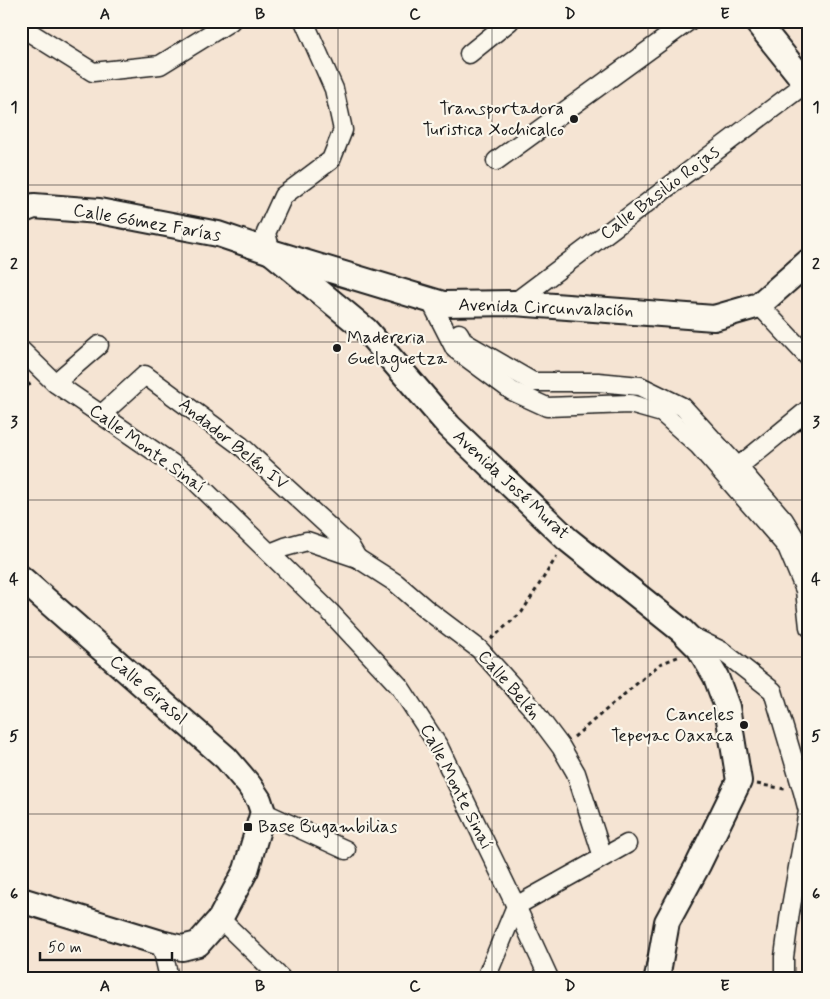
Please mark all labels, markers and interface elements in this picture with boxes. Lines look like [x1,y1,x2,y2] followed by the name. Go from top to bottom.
[100,4,110,25] text: A
[255,4,265,25] text: B
[409,4,421,25] text: C
[564,4,576,25] text: D
[720,4,730,25] text: E
[10,97,18,118] text: 1
[423,97,564,142] place label: Transportadora Turistica Xochicalco
[812,97,820,118] text: 1
[568,113,580,125] marker: Transportadora Turistica Xochicalco
[595,140,725,246] street label: Calle Basilio Rojas
[71,198,223,248] street label: Calle Gómez Farías
[10,254,18,275] text: 2
[812,254,820,275] text: 2
[458,293,634,323] street label: Avenida Circunvalación
[347,326,447,372] place label: Madereria Guelaguetza
[331,342,343,354] marker: Madereria Guelaguetza
[173,392,293,496] street label: Andador Belén IV
[84,399,210,499] street label: Calle Monte Sinaí
[10,412,18,433] text: 3
[812,412,820,433] text: 3
[448,425,574,545] street label: Avenida José Murat
[9,569,19,590] text: 4
[811,569,821,590] text: 4
[472,645,546,725] street label: Calle Belén
[104,650,192,730] street label: Calle Girasol
[611,703,734,748] place label: Canceles Tepeyac Oaxaca
[738,719,750,731] marker: Canceles Tepeyac Oaxaca
[414,720,498,854] street label: Calle Monte Sinaí
[9,726,19,747] text: 5
[811,726,821,747] text: 5
[258,815,398,839] place label: Base Bugambilias
[242,821,254,833] marker: Base Bugambilias
[10,884,18,905] text: 6
[812,884,820,905] text: 6
[40,929,172,961] scale bar
[48,938,82,958] text: 50 m
[100,976,110,997] text: A
[255,976,265,997] text: B
[409,976,421,997] text: C
[564,976,576,997] text: D
[720,976,730,997] text: E

